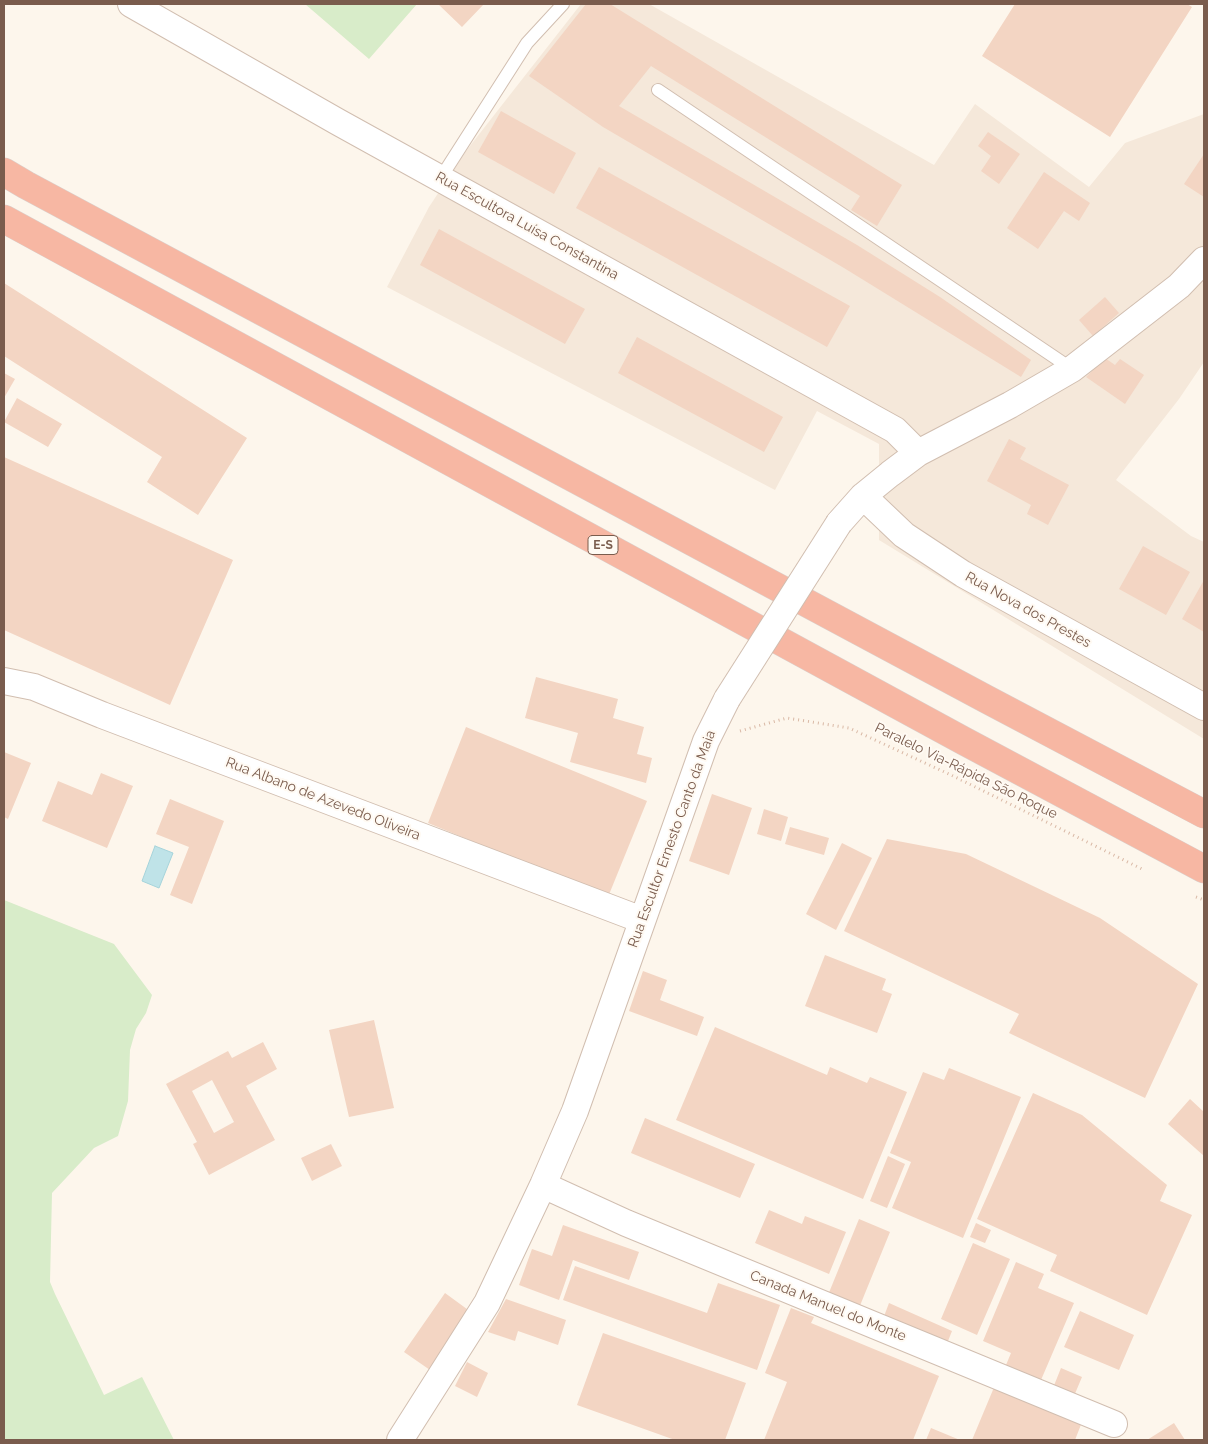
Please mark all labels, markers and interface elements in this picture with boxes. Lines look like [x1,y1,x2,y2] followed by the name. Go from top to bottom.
[432,169,622,283] street label: Rua Escultora Luísa Constantina
[588,536,618,554] road number: E-S
[962,568,1094,652] street label: Rua Nova dos Prestes
[872,719,1060,823] street label: Paralelo Via-Rápida São Roque
[625,728,719,950] street label: Rua Escultor Ernesto Canto da Maia
[223,754,423,844] street label: Rua Albano de Azevedo Oliveira
[748,1267,908,1345] street label: Canada Manuel do Monte

